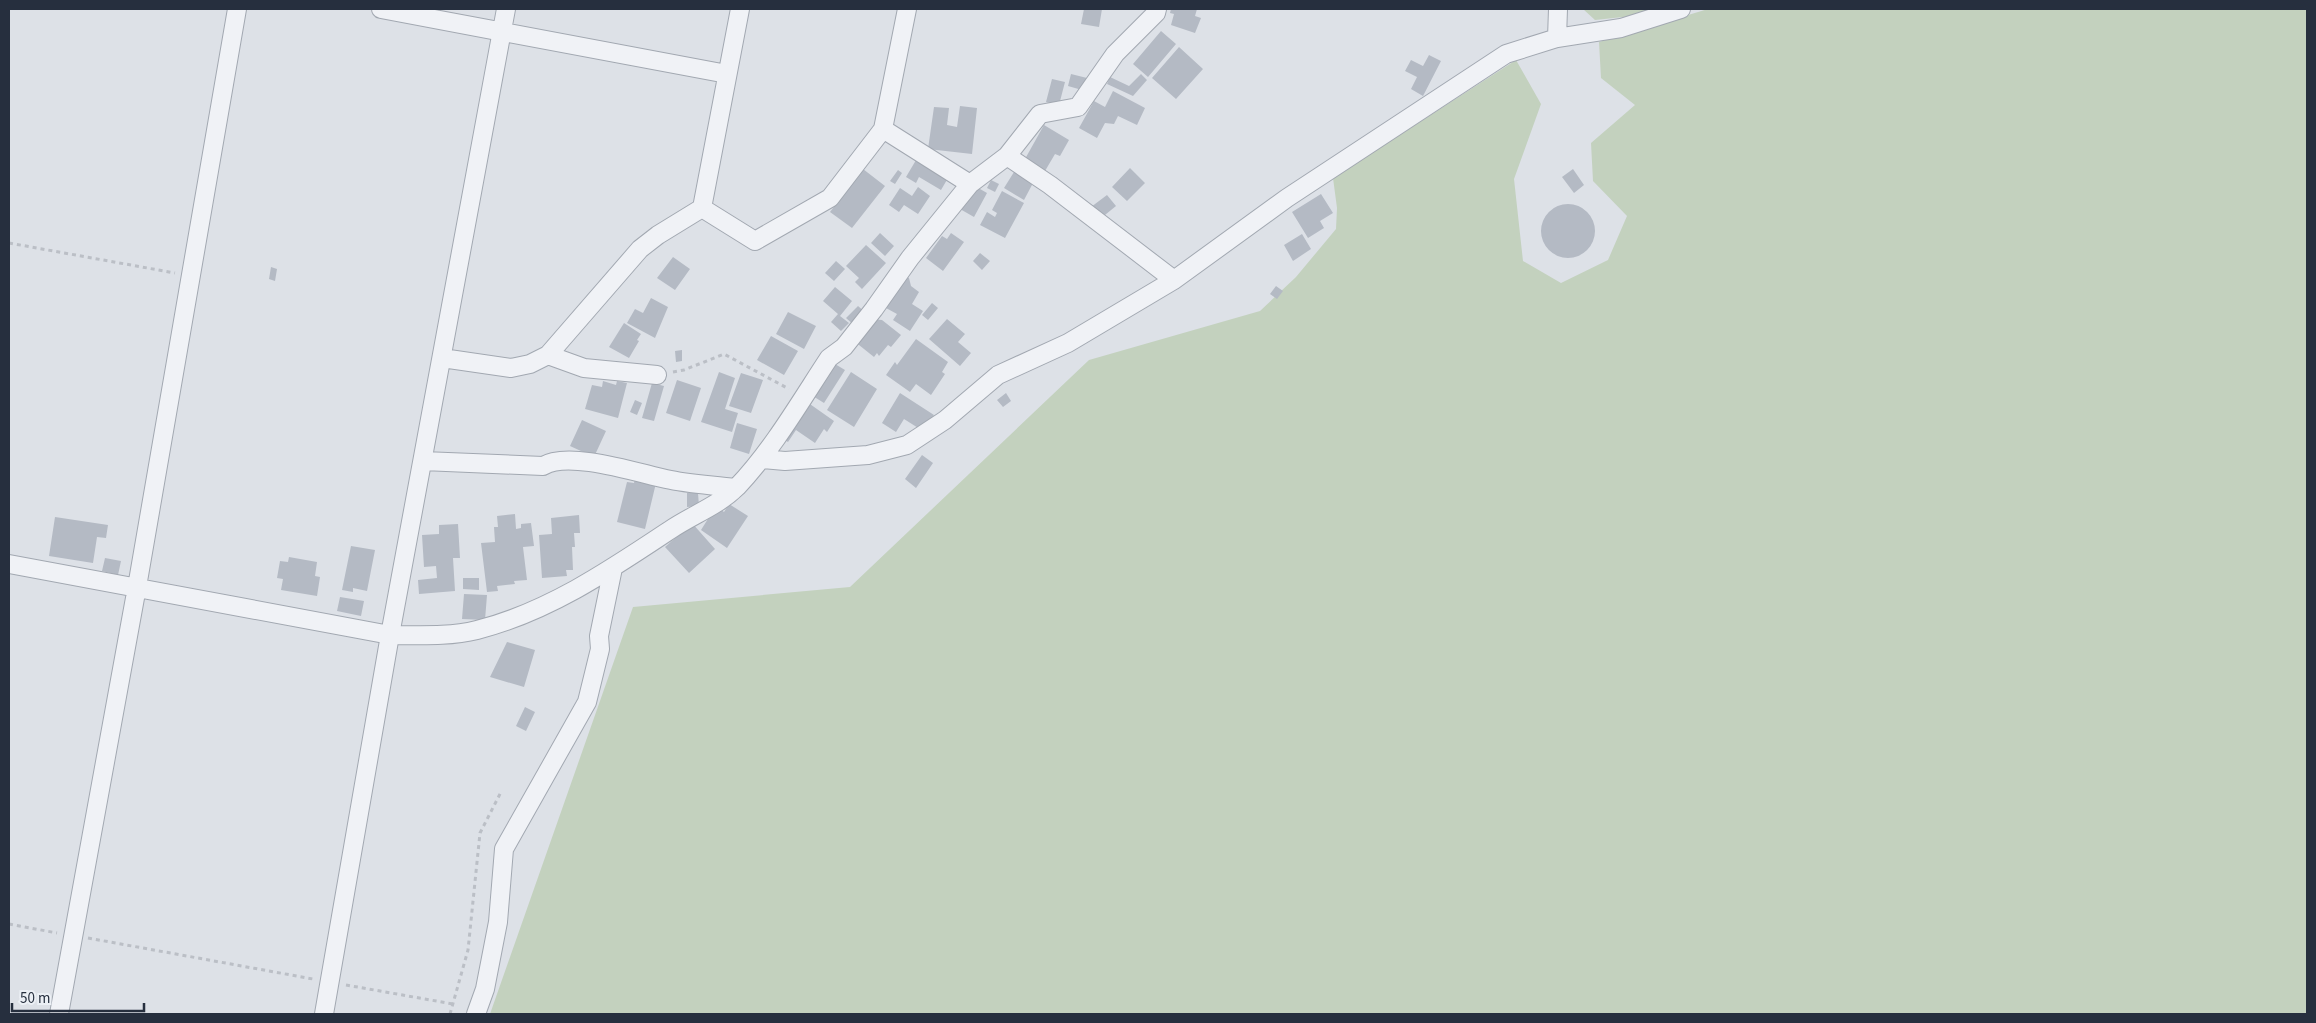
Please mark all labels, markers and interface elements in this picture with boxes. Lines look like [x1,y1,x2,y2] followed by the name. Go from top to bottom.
[12,980,145,1012] scale bar
[20,988,50,1009] text: 50 m

